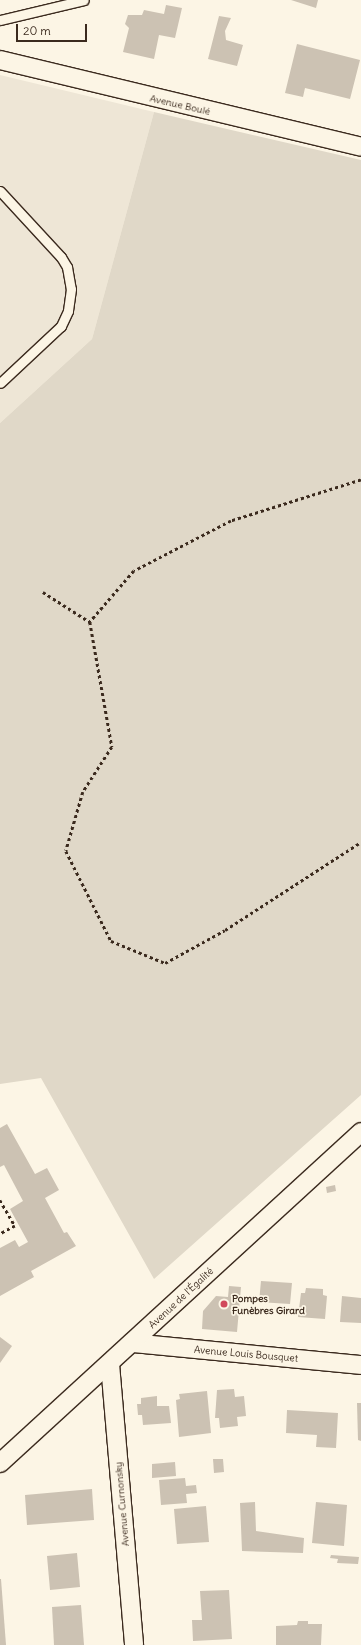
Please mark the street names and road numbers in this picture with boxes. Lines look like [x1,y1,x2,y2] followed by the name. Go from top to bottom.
[149,92,211,118] street label: Avenue Boulé
[146,1265,216,1331] street label: Avenue de l'Égalité
[193,1343,299,1365] street label: Avenue Louis Bousquet
[112,1461,132,1547] street label: Avenue Curnonsky

